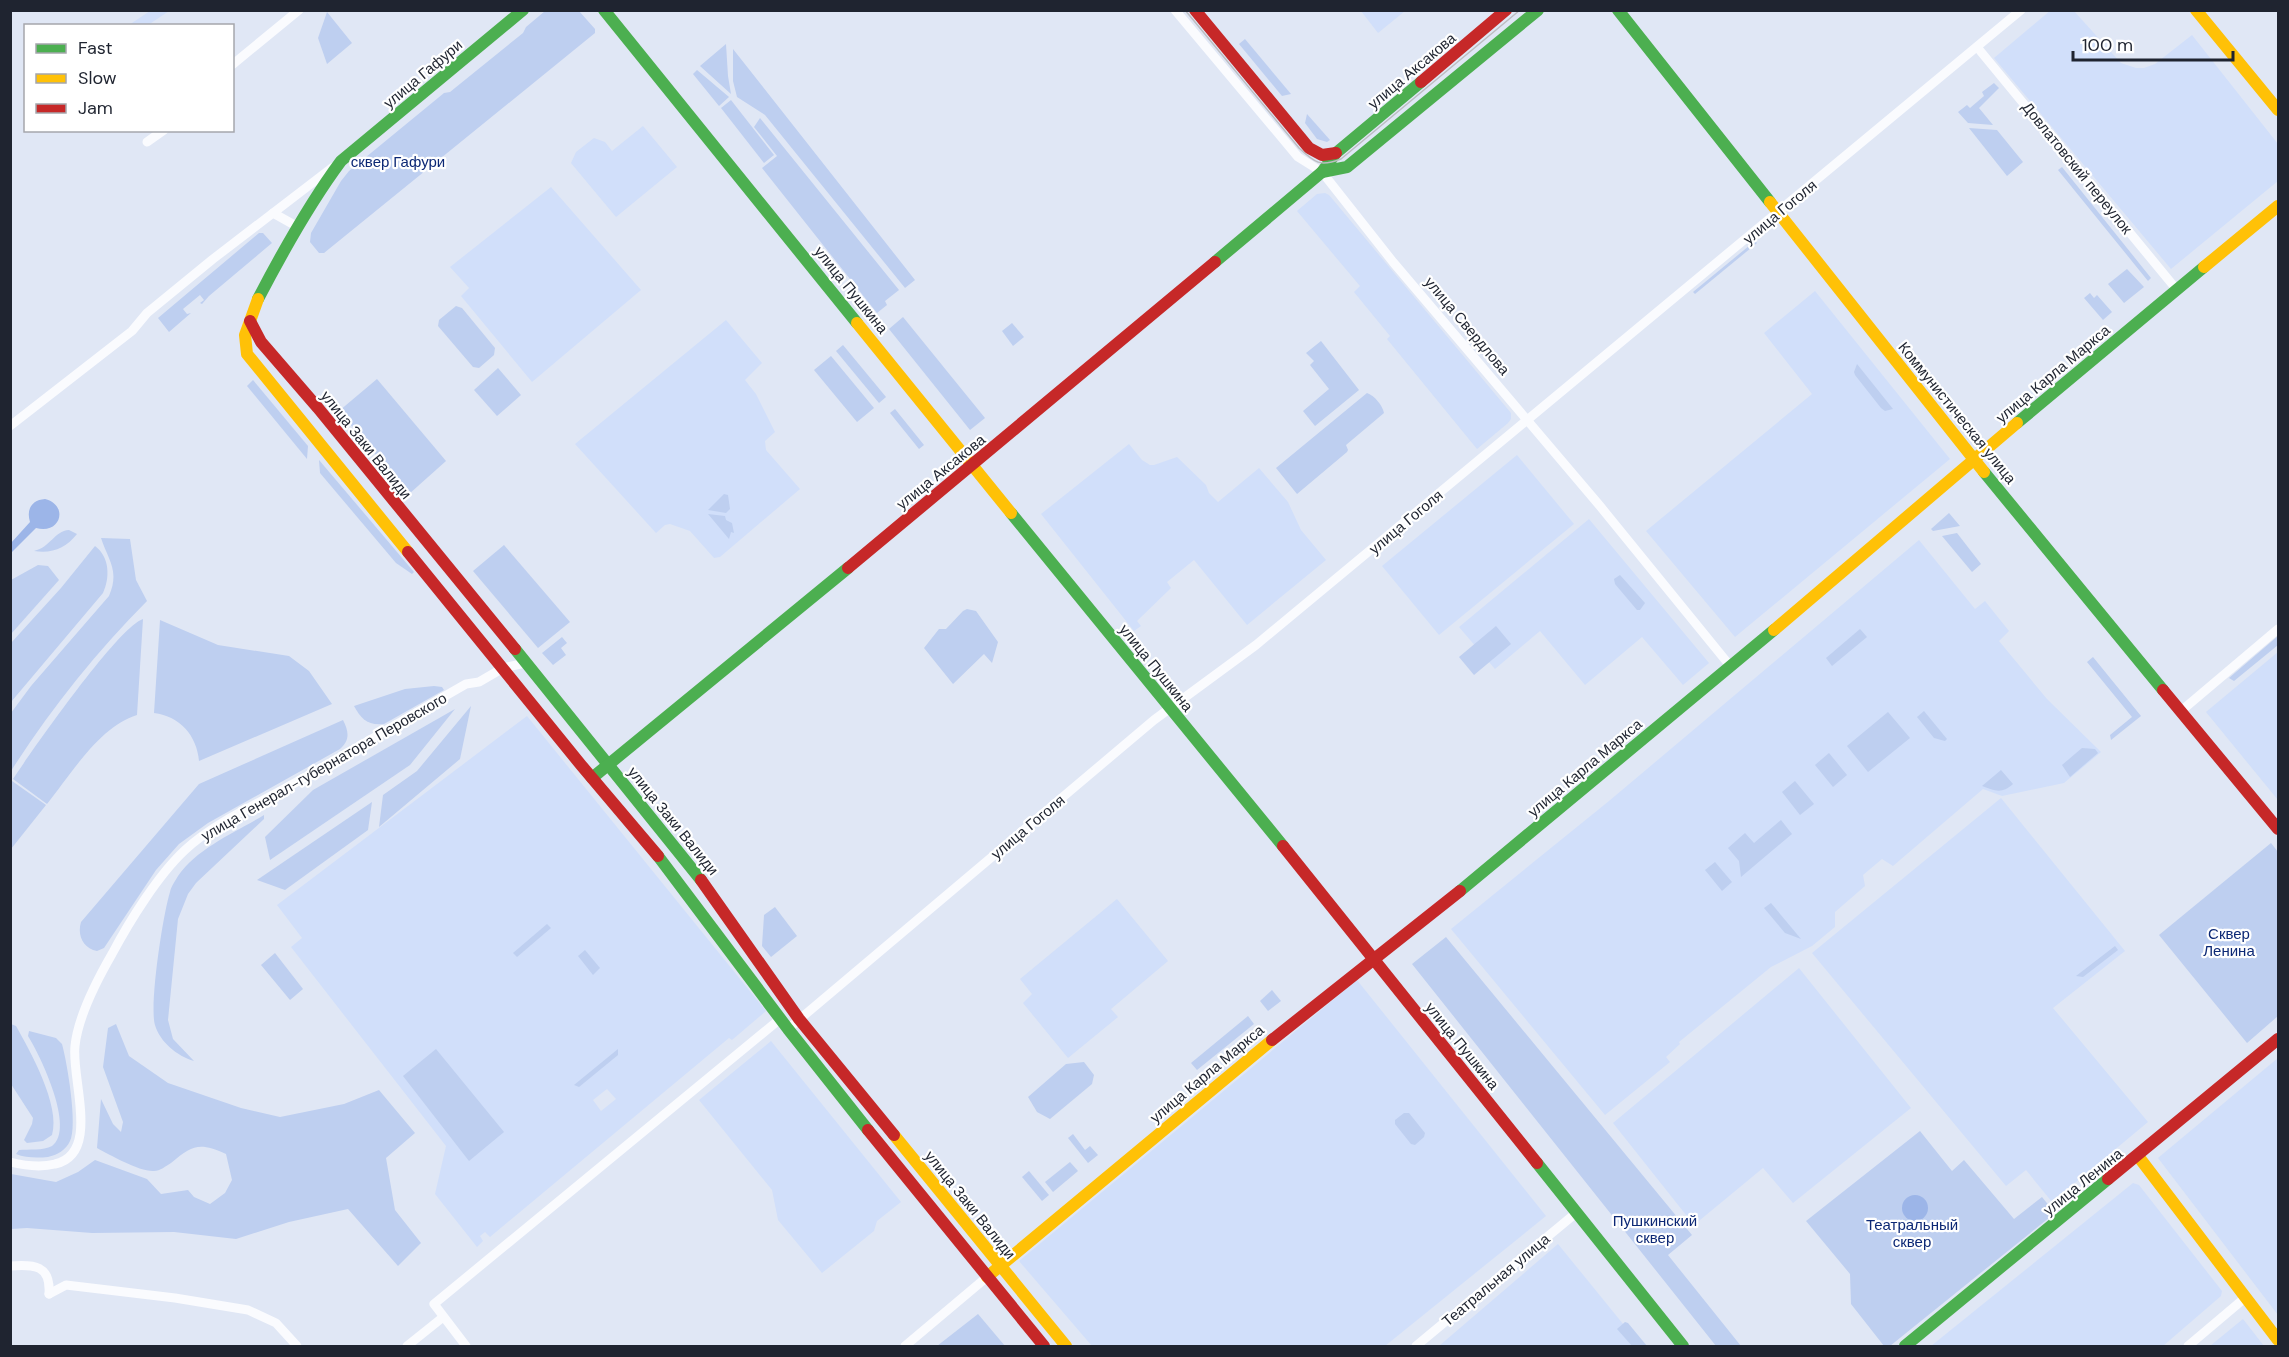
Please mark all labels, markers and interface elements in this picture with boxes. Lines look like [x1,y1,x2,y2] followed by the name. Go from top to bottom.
[24,24,234,132] legend
[2073,24,2234,62] scale bar
[1364,28,1461,114] street label: улица Аксакова
[2082,33,2133,57] text: 100 m
[379,35,467,113] street label: улица Гафури
[78,36,113,60] text: Fast
[78,66,117,90] text: Slow
[78,96,113,120] text: Jam
[2017,98,2137,239] street label: Довлатовский переулок
[351,152,445,172] park label: сквер Гафури
[1739,175,1821,249] street label: улица Гоголя
[810,242,893,338] street label: улица Пушкина
[1420,273,1514,380] street label: улица Свердлова
[1992,320,2115,428] street label: улица Карла Маркса
[1894,338,2021,489] street label: Коммунистическая улица
[316,387,416,503] street label: улица Заки Валиди
[892,430,990,514] street label: улица Аксакова
[1365,485,1447,559] street label: улица Гоголя
[1115,620,1198,716] street label: улица Пушкина
[197,688,451,846] street label: улица Генерал-губернатора Перовского
[1524,714,1647,822] street label: улица Карла Маркса
[623,763,723,879] street label: улица Заки Валиди
[987,790,1069,864] street label: улица Гоголя
[2203,924,2255,961] park label: Сквер Ленина
[1421,998,1504,1094] street label: улица Пушкина
[1146,1020,1269,1128] street label: улица Карла Маркса
[2039,1143,2127,1220] street label: улица Ленина
[920,1147,1020,1263] street label: улица Заки Валиди
[1613,1211,1697,1248] park label: Пушкинский сквер
[1866,1215,1958,1252] park label: Театральный сквер
[1438,1229,1555,1331] street label: Театральная улица

